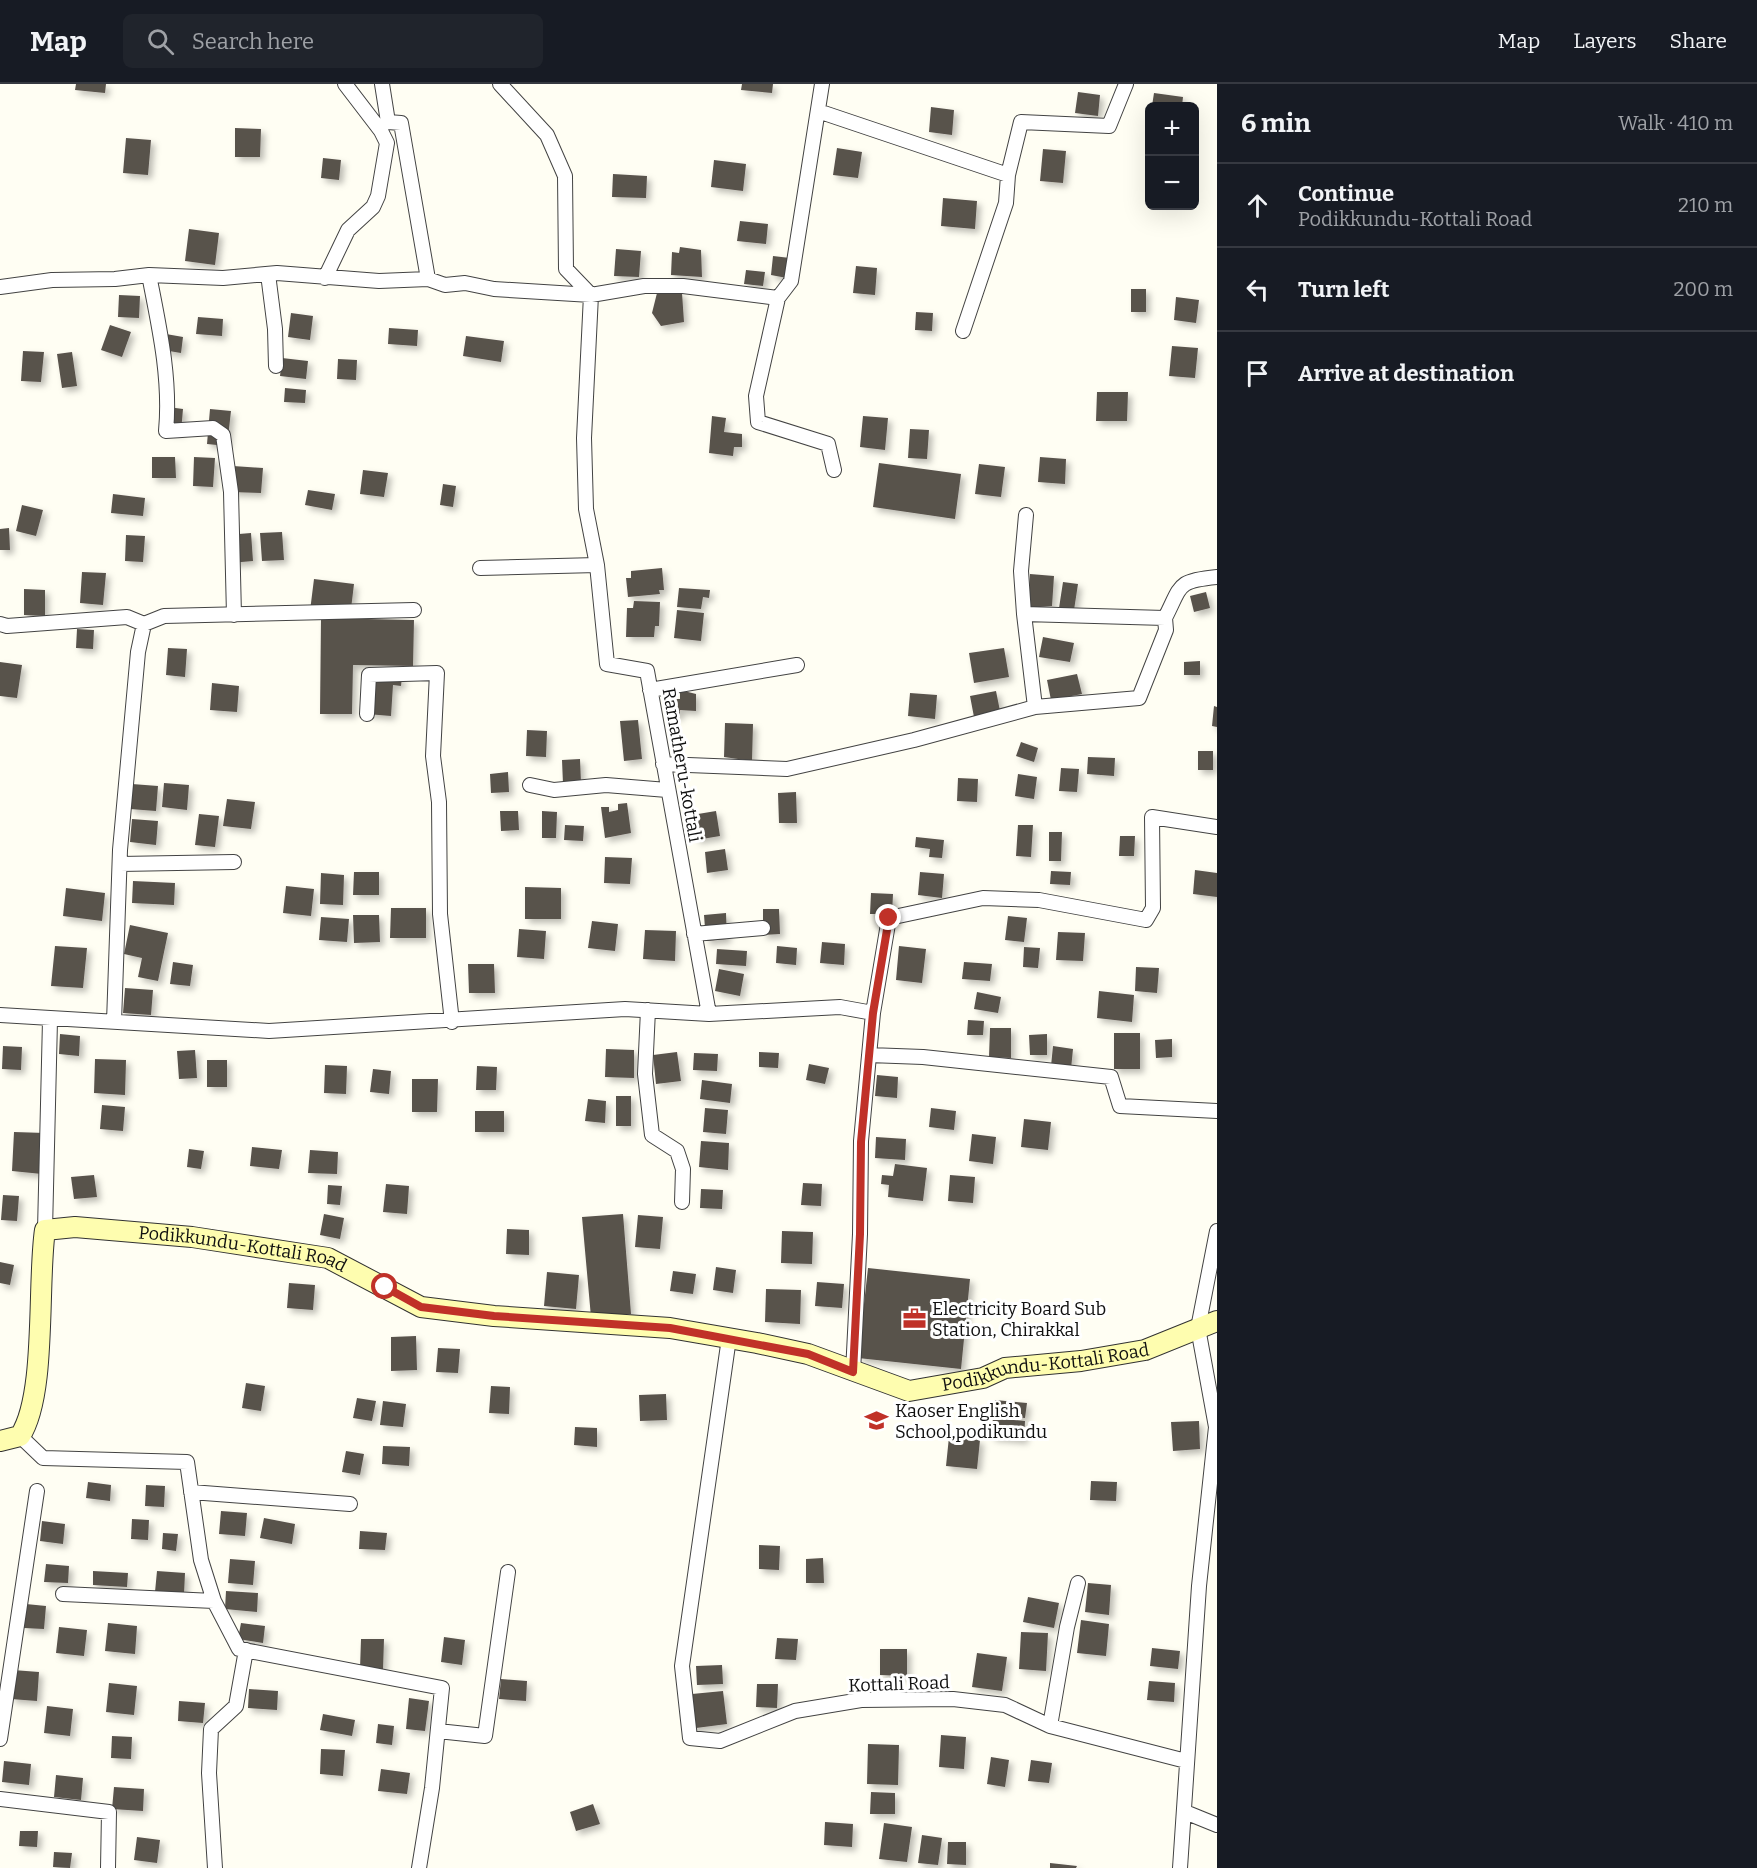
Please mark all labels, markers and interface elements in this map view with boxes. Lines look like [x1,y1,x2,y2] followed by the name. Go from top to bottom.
[123,14,543,68] search box
[30,25,87,58] text: Map
[144,25,177,58] icon: search
[192,28,314,55] text: Search here
[1498,28,1540,54] text: Map
[1573,28,1637,54] text: Layers
[1670,28,1727,54] text: Share
[1145,102,1199,210] map controls
[1145,102,1199,156] button: +
[1241,108,1311,139] text: 6 min
[1618,111,1733,135] text: Walk · 410 m
[1145,156,1199,210] button: −
[1298,180,1394,207] text: Continue
[1241,189,1274,222] icon: ahead
[1678,193,1733,217] text: 210 m
[1298,207,1532,231] text: Podikkundu-Kottali Road
[1241,273,1274,306] icon: left
[1298,276,1390,303] text: Turn left
[1673,277,1733,301] text: 200 m
[1241,357,1274,390] icon: arrive
[1298,360,1514,387] text: Arrive at destination
[658,686,706,844] street label: Ramatheru-kottali
[875,904,901,930] route end
[137,1221,351,1277] street label: Podikkundu-Kottali Road
[371,1273,397,1299] route start
[932,1298,1106,1341] place label: Electricity Board Sub Station, Chirakkal
[901,1306,927,1332] office icon: Electricity Board Sub Station, Chirakkal
[940,1338,1151,1396] street label: Podikkundu-Kottali Road
[895,1400,1047,1443] place label: Kaoser English School,podikundu
[864,1408,890,1434] school or university icon: Kaoser English School,podikundu
[848,1671,950,1697] street label: Kottali Road

